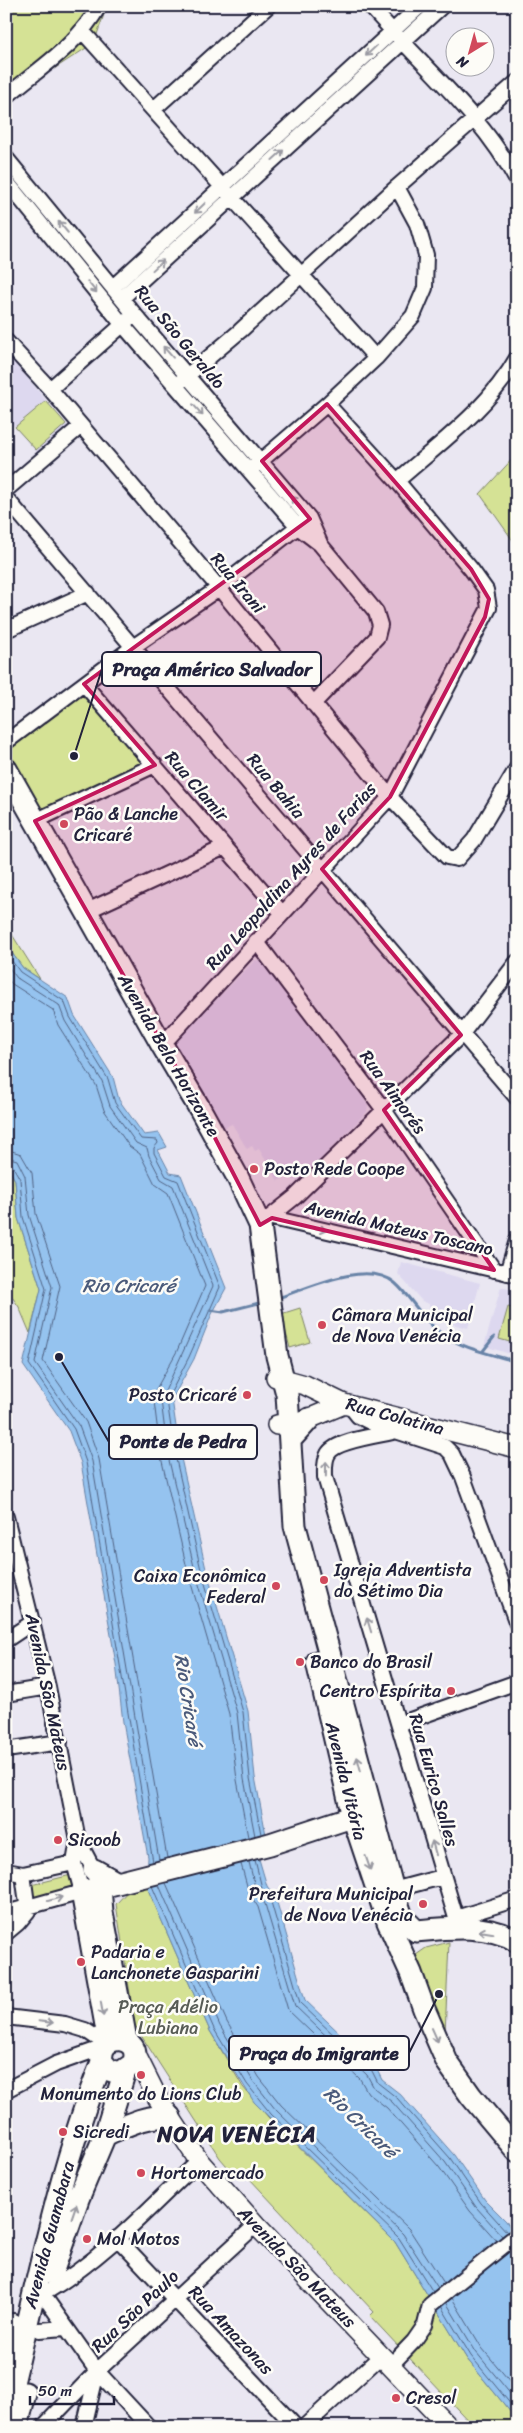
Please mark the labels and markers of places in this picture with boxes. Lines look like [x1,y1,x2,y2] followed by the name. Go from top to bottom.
[102,652,321,686] callout: Praça Américo Salvador
[74,798,178,851] place label: Pão & Lanche Cricaré
[58,818,70,830] marker: Pão & Lanche Cricaré
[264,1153,405,1185] place label: Posto Rede Coope
[248,1163,260,1175] marker: Posto Rede Coope
[332,1299,474,1352] place label: Câmara Municipal de Nova Venécia
[316,1319,328,1331] marker: Câmara Municipal de Nova Venécia
[129,1379,237,1411] place label: Posto Cricaré
[241,1389,253,1401] marker: Posto Cricaré
[109,1425,257,1459] callout: Ponte de Pedra
[333,1554,472,1607] place label: Igreja Adventista do Sétimo Dia
[134,1560,267,1613] place label: Caixa Econômica Federal
[318,1574,330,1586] marker: Igreja Adventista do Sétimo Dia
[270,1580,282,1592] marker: Caixa Econômica Federal
[310,1646,433,1678] place label: Banco do Brasil
[294,1656,306,1668] marker: Banco do Brasil
[320,1675,442,1707] place label: Centro Espírita
[445,1685,457,1697] marker: Centro Espírita
[68,1824,121,1856] place label: Sicoob
[52,1834,64,1846] marker: Sicoob
[249,1878,414,1931] place label: Prefeitura Municipal de Nova Venécia
[417,1898,429,1910] marker: Prefeitura Municipal de Nova Venécia
[91,1936,260,1989] place label: Padaria e Lanchonete Gasparini
[75,1956,87,1968] marker: Padaria e Lanchonete Gasparini
[229,2036,409,2070] callout: Praça do Imigrante
[135,2069,147,2081] marker: Monumento do Lions Club
[40,2078,242,2110] place label: Monumento do Lions Club
[73,2116,130,2148] place label: Sicredi
[57,2126,69,2138] marker: Sicredi
[151,2157,264,2189] place label: Hortomercado
[135,2167,147,2179] marker: Hortomercado
[97,2223,180,2255] place label: Mol Motos
[81,2233,93,2245] marker: Mol Motos
[406,2382,457,2414] place label: Cresol
[390,2392,402,2404] marker: Cresol

